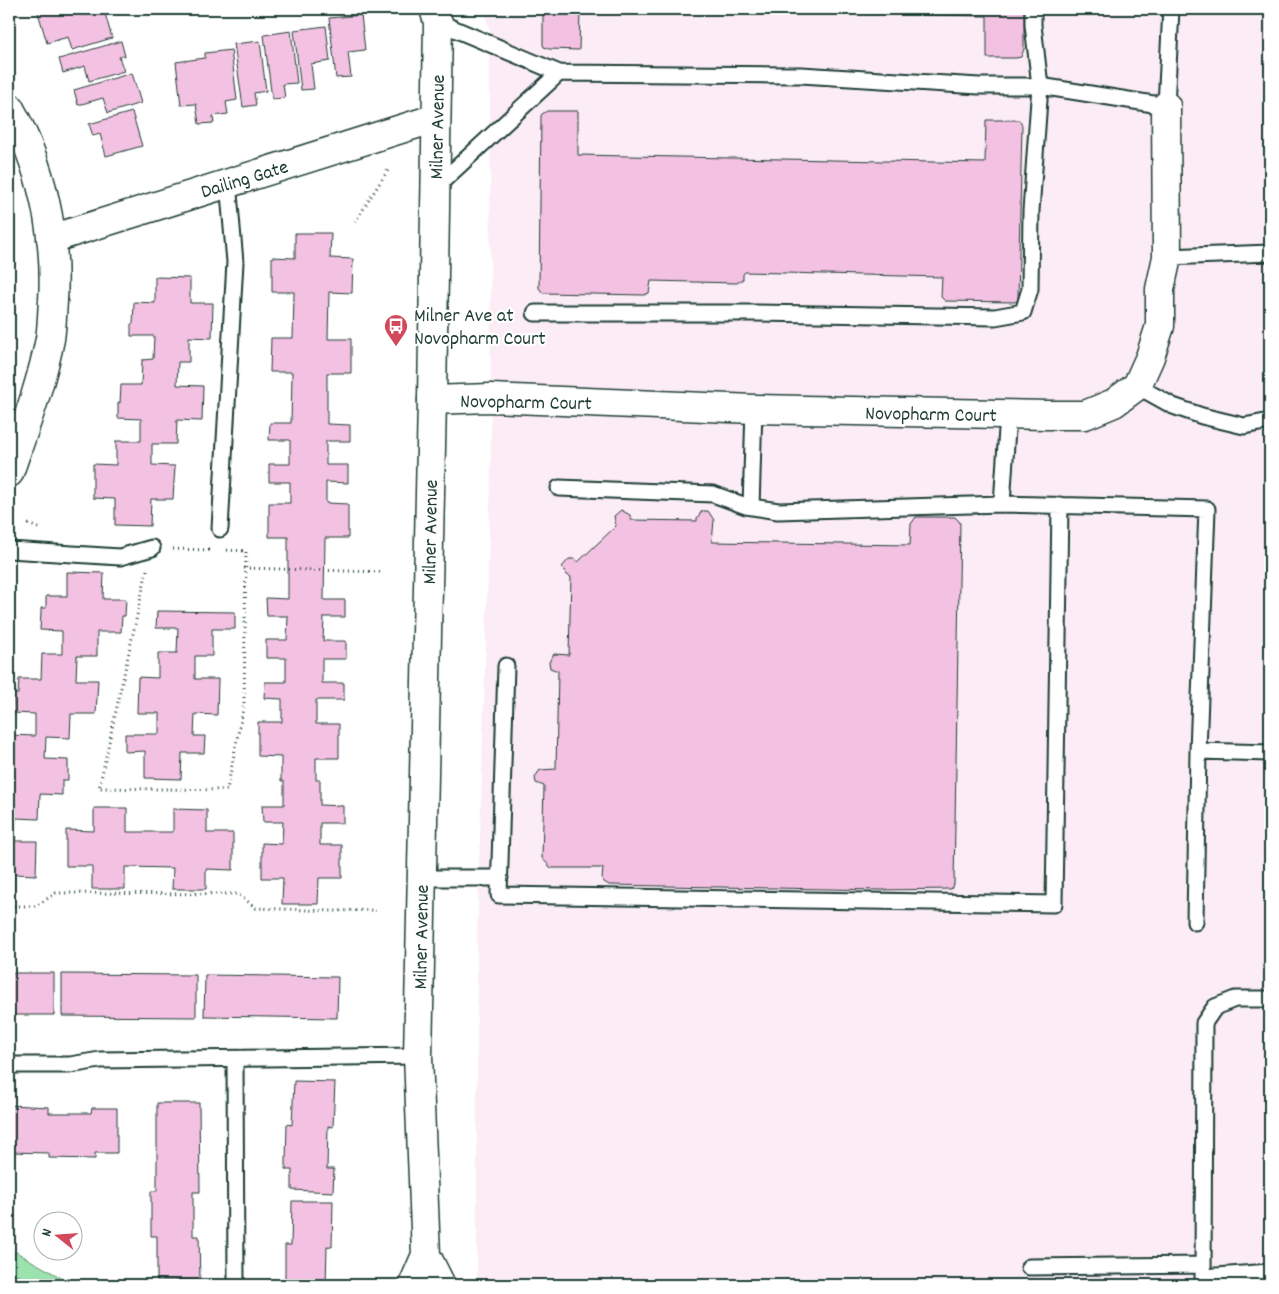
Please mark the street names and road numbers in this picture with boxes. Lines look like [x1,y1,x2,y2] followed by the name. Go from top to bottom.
[424,74,454,180] street label: Milner Avenue
[198,154,292,207] street label: Dailing Gate
[460,389,592,419] street label: Novopharm Court
[865,401,997,431] street label: Novopharm Court
[417,479,447,585] street label: Milner Avenue
[408,884,438,990] street label: Milner Avenue

